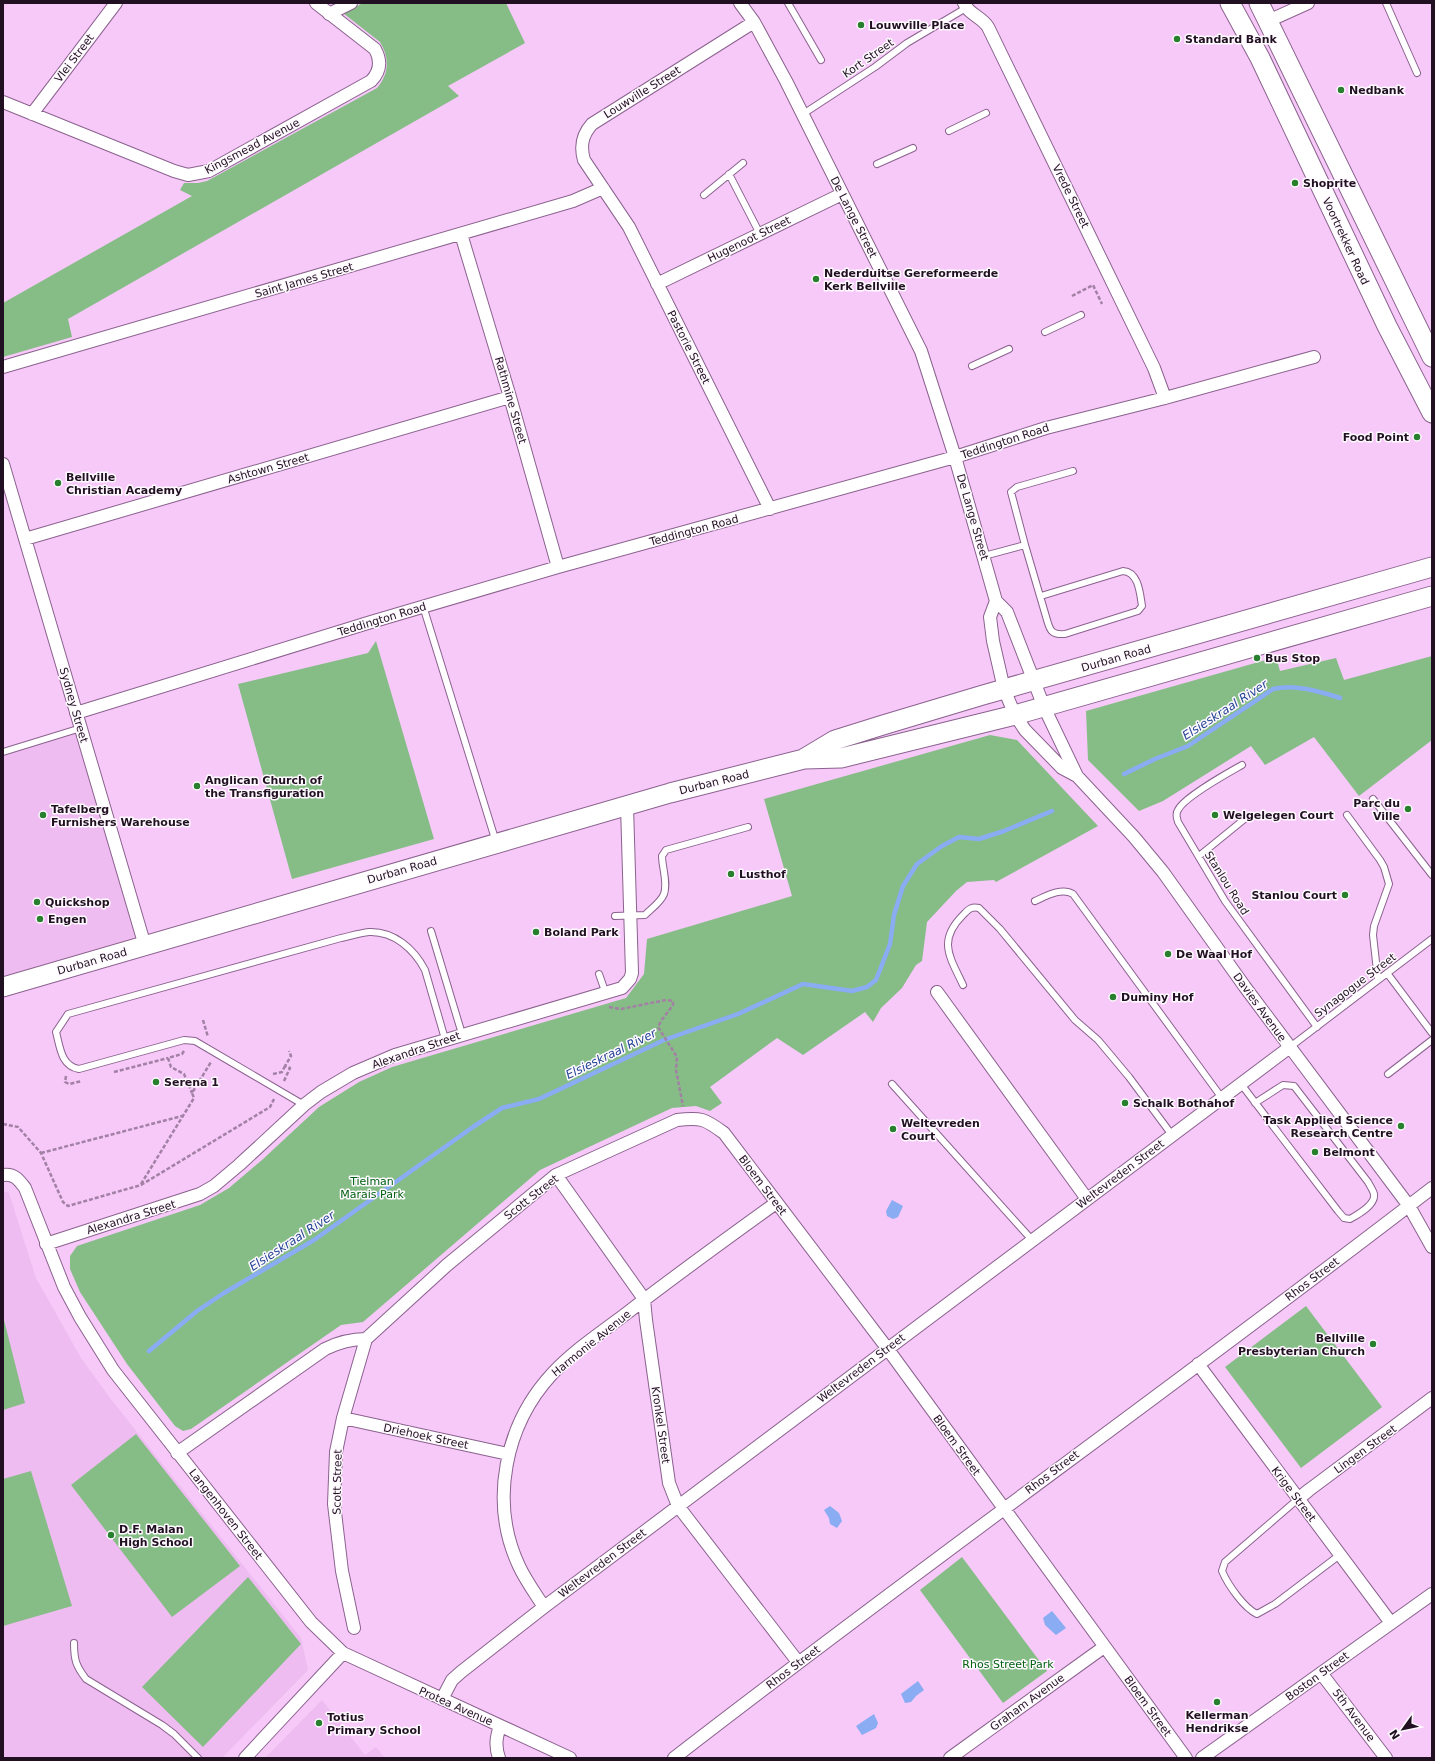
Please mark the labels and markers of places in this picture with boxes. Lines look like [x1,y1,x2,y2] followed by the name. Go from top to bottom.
[869,19,965,32] place label: Louwville Place
[856,20,866,30] marker: Louwville Place
[1185,33,1277,46] place label: Standard Bank
[1172,34,1182,44] marker: Standard Bank
[1349,84,1405,97] place label: Nedbank
[1336,85,1346,95] marker: Nedbank
[1303,177,1356,190] place label: Shoprite
[1290,178,1300,188] marker: Shoprite
[824,267,998,293] place label: Nederduitse Gereformeerde Kerk Bellville
[811,274,821,284] marker: Nederduitse Gereformeerde Kerk Bellville
[1343,431,1409,444] place label: Food Point
[1412,432,1422,442] marker: Food Point
[66,471,182,497] place label: Bellville Christian Academy
[53,478,63,488] marker: Bellville Christian Academy
[1265,652,1320,665] place label: Bus Stop
[1252,653,1262,663] marker: Bus Stop
[205,774,324,800] place label: Anglican Church of the Transfiguration
[192,781,202,791] marker: Anglican Church of the Transfiguration
[1353,797,1400,823] place label: Parc du Ville
[51,803,190,829] place label: Tafelberg Furnishers Warehouse
[1403,804,1413,814] marker: Parc du Ville
[1223,809,1334,822] place label: Welgelegen Court
[38,810,48,820] marker: Tafelberg Furnishers Warehouse
[1210,810,1220,820] marker: Welgelegen Court
[739,868,786,881] place label: Lusthof
[726,869,736,879] marker: Lusthof
[1251,889,1337,902] place label: Stanlou Court
[1340,890,1350,900] marker: Stanlou Court
[45,896,110,909] place label: Quickshop
[32,897,42,907] marker: Quickshop
[48,913,87,926] place label: Engen
[35,914,45,924] marker: Engen
[544,926,619,939] place label: Boland Park
[531,927,541,937] marker: Boland Park
[1176,948,1252,961] place label: De Waal Hof
[1163,949,1173,959] marker: De Waal Hof
[1121,991,1194,1004] place label: Duminy Hof
[1108,992,1118,1002] marker: Duminy Hof
[164,1076,219,1089] place label: Serena 1
[151,1077,161,1087] marker: Serena 1
[1133,1097,1234,1110] place label: Schalk Bothahof
[1120,1098,1130,1108] marker: Schalk Bothahof
[1263,1114,1393,1140] place label: Task Applied Science Research Centre
[901,1117,980,1143] place label: Weltevreden Court
[1396,1121,1406,1131] marker: Task Applied Science Research Centre
[888,1124,898,1134] marker: Weltevreden Court
[1323,1146,1375,1159] place label: Belmont
[1310,1147,1320,1157] marker: Belmont
[1238,1332,1365,1358] place label: Bellville Presbyterian Church
[1368,1339,1378,1349] marker: Bellville Presbyterian Church
[119,1523,193,1549] place label: D.F. Malan High School
[106,1530,116,1540] marker: D.F. Malan High School
[1212,1697,1222,1707] marker: Kellerman Hendrikse
[1186,1709,1248,1735] place label: Kellerman Hendrikse
[327,1711,421,1737] place label: Totius Primary School
[314,1718,324,1728] marker: Totius Primary School

